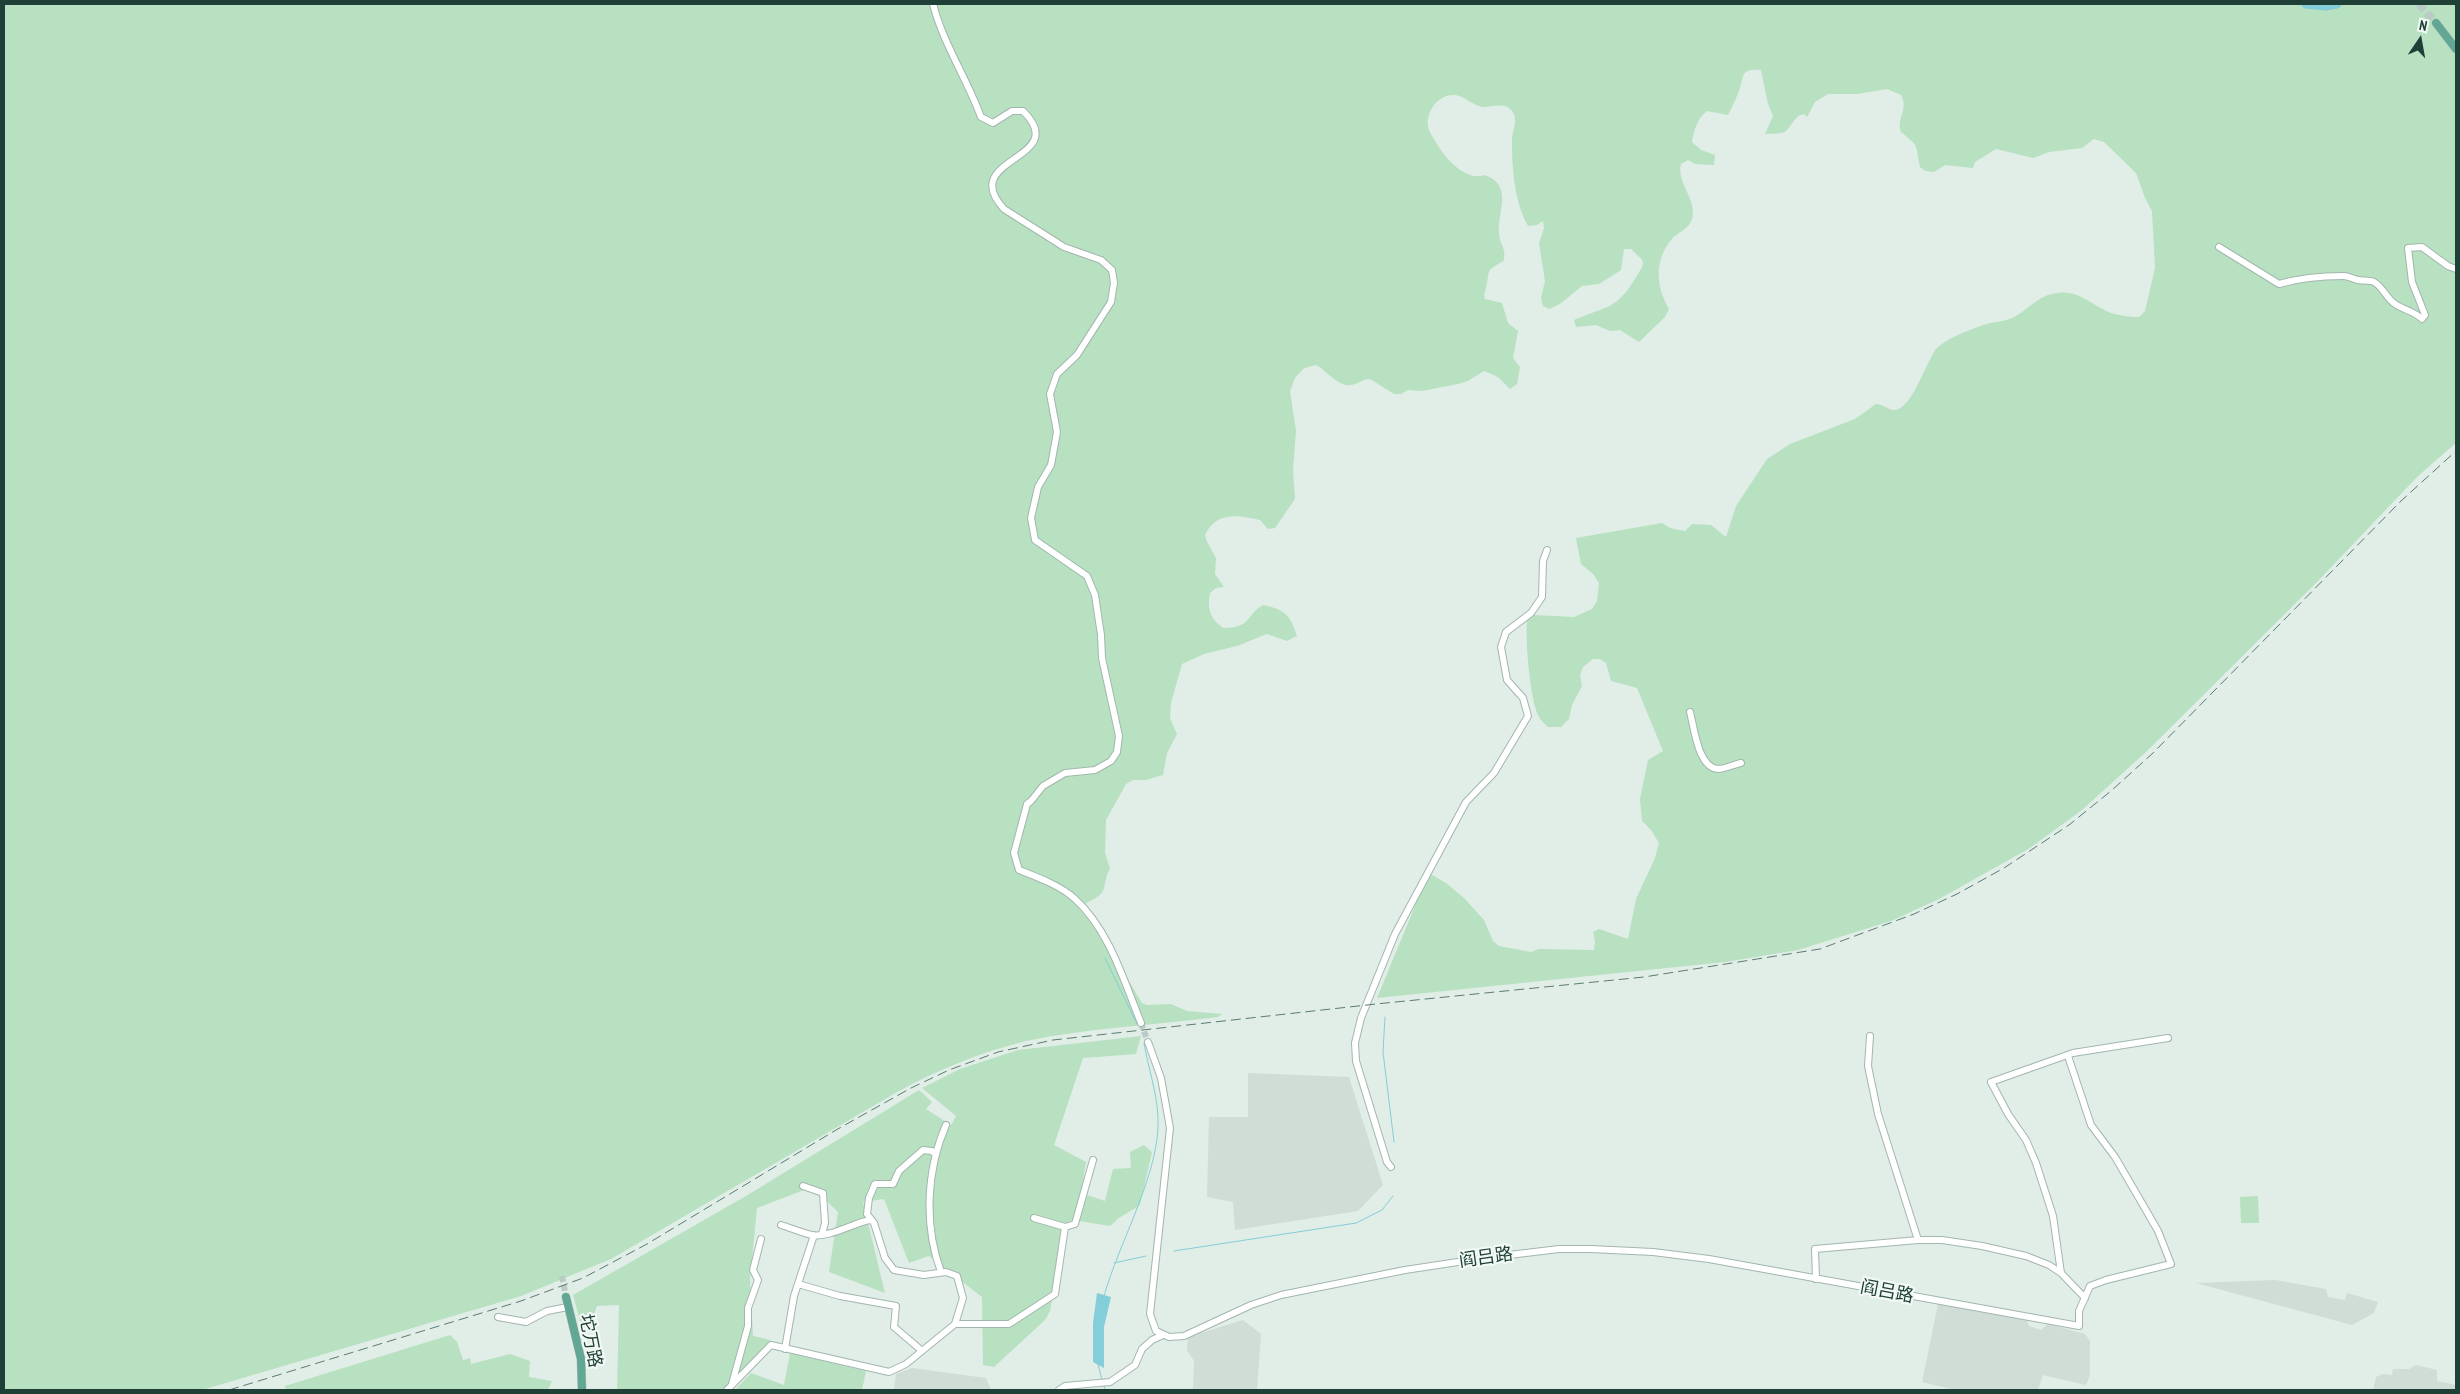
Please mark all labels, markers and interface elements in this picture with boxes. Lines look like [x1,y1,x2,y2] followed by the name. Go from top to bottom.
[2395,15,2445,65] north arrow
[2418,16,2429,35] text: N
[1458,1244,1514,1272] street label: 阎吕路
[1858,1276,1916,1308] street label: 阎吕路
[574,1312,606,1370] street label: 坨万路

